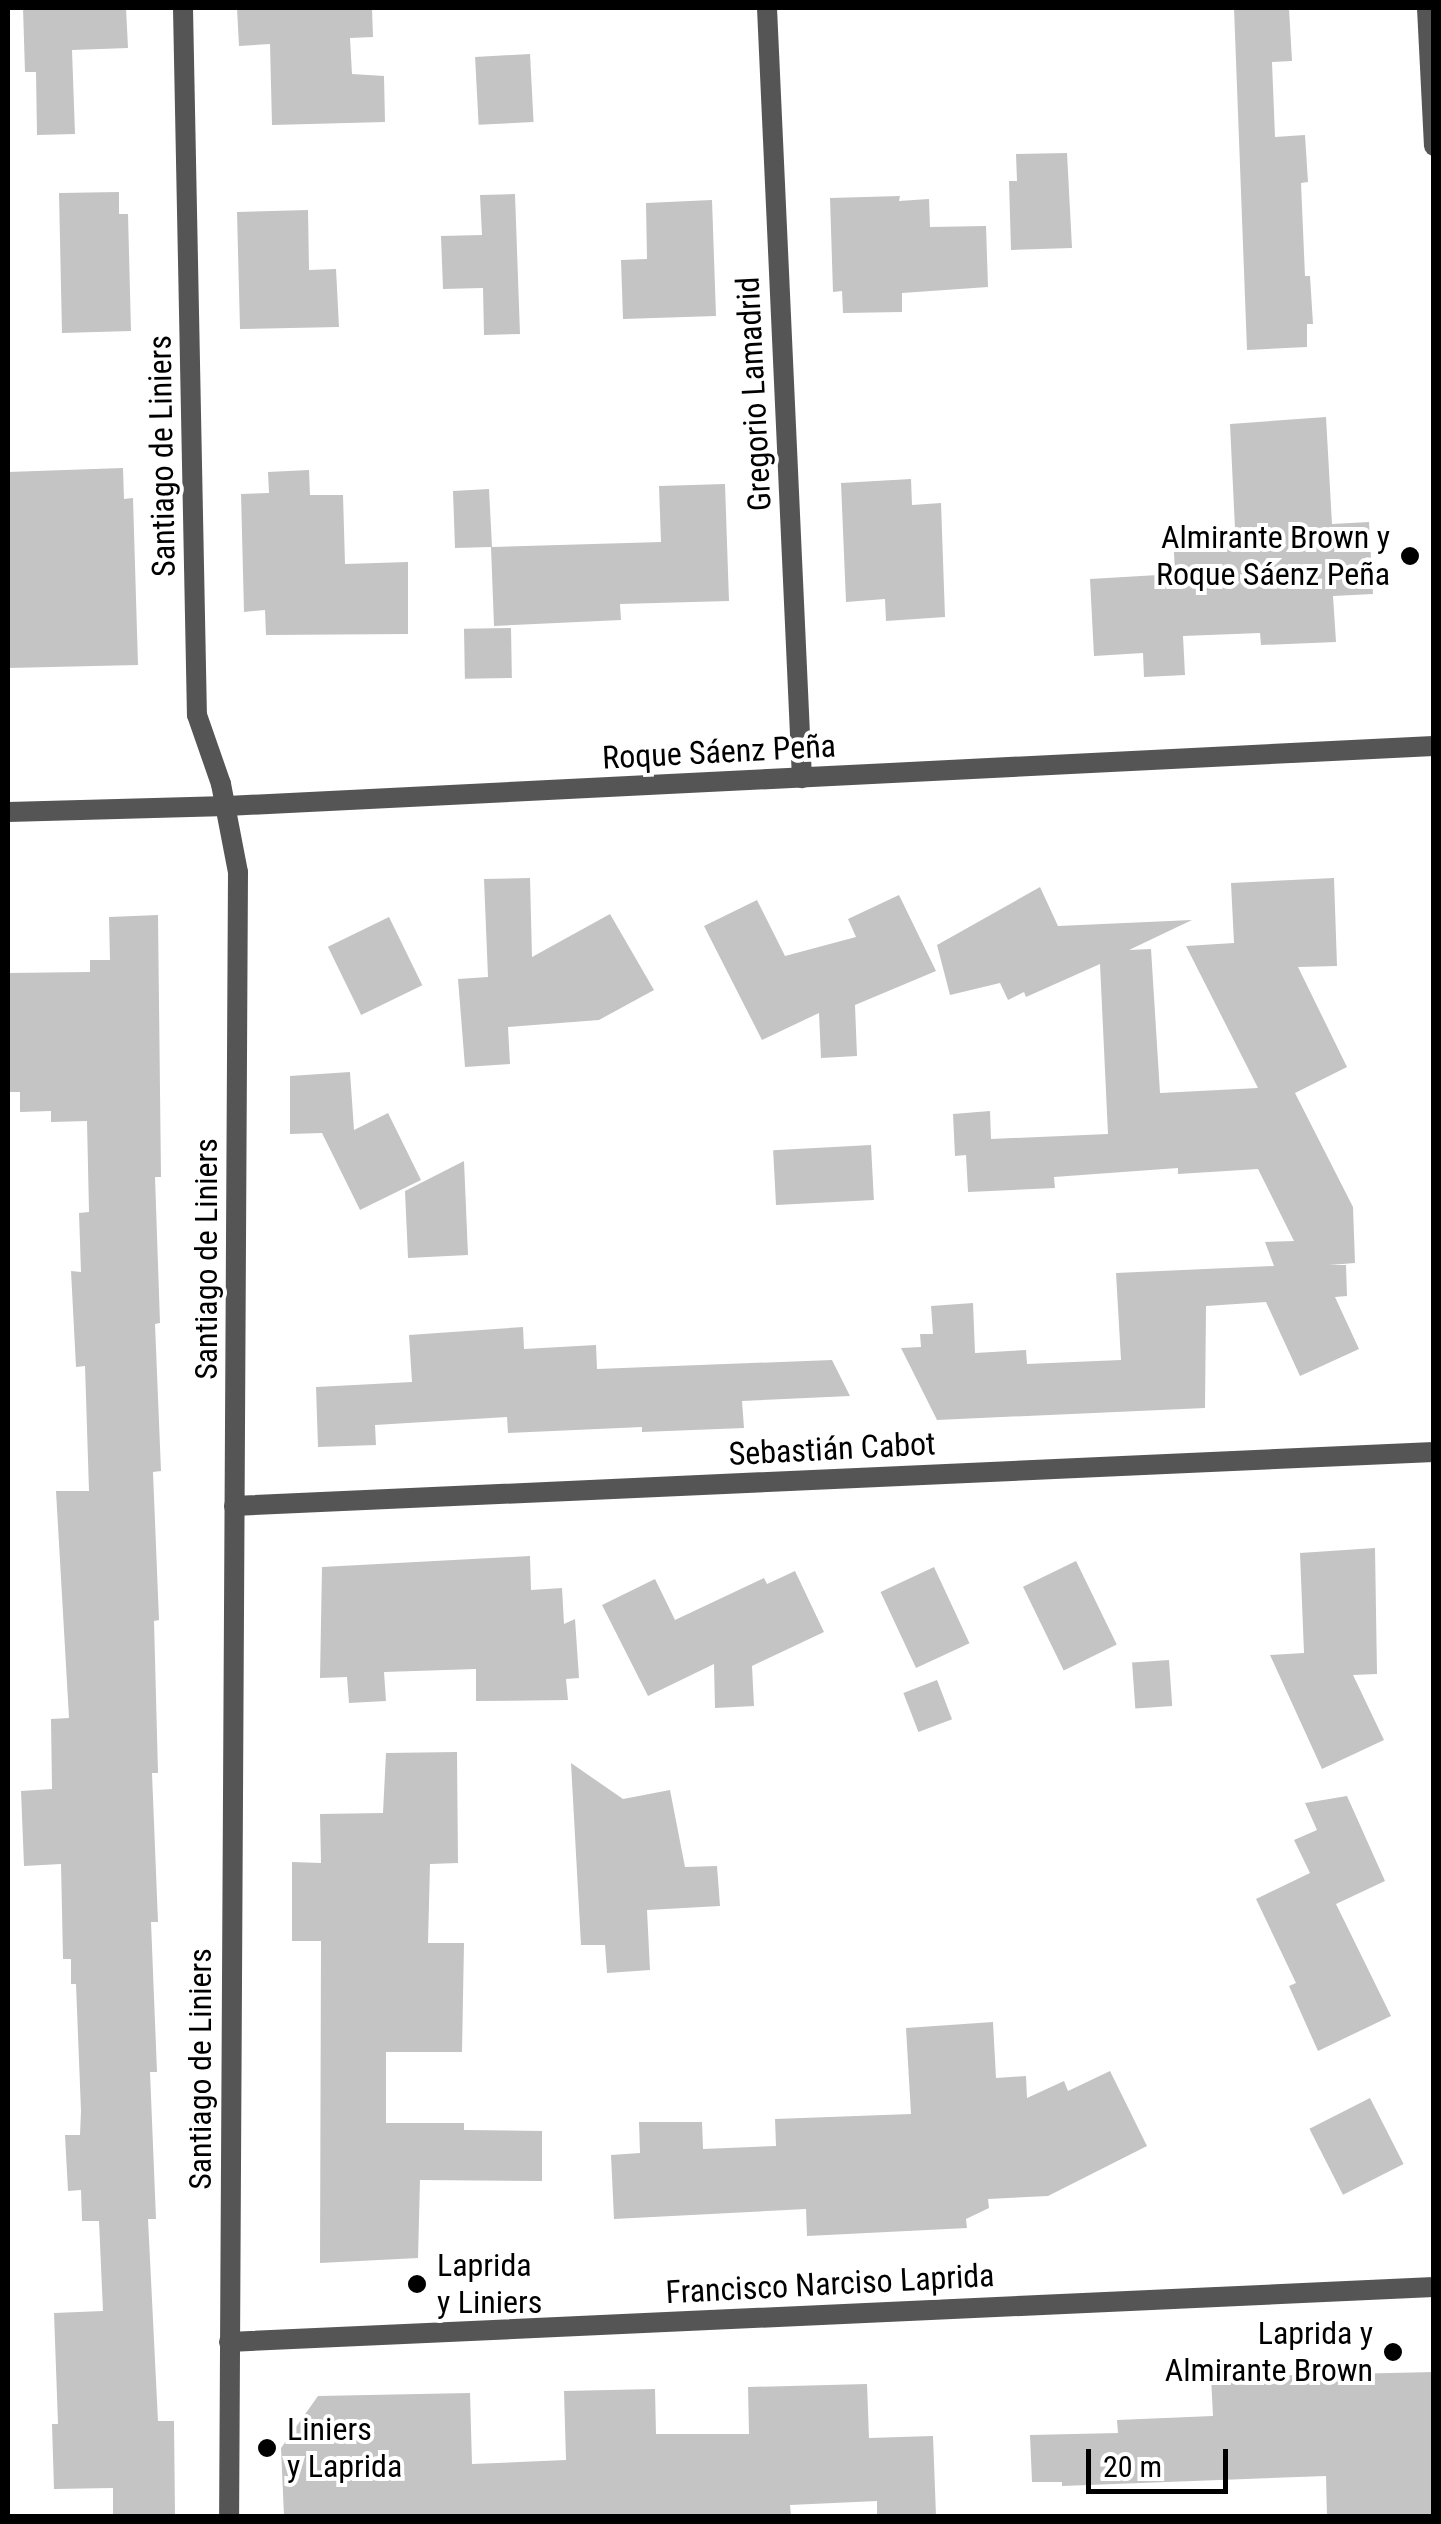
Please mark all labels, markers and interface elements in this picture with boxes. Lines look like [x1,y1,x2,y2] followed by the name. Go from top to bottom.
[729,276,779,512] street label: Gregorio Lamadrid
[141,335,183,577] street label: Santiago de Liniers
[1156,519,1390,594] place label: Almirante Brown y Roque Sáenz Peña
[1399,545,1421,567] marker: Almirante Brown y Roque Sáenz Peña
[601,727,837,777] street label: Roque Sáenz Peña
[187,1138,225,1380] street label: Santiago de Liniers
[728,1424,936,1474] street label: Sebastián Cabot
[181,1948,219,2190] street label: Santiago de Liniers
[437,2247,542,2322] place label: Laprida y Liniers
[665,2256,995,2312] street label: Francisco Narciso Laprida
[406,2273,428,2295] marker: Laprida y Liniers
[1165,2315,1373,2390] place label: Laprida y Almirante Brown
[1382,2341,1404,2363] marker: Laprida y Almirante Brown
[287,2411,402,2486] place label: Liniers y Laprida
[1091,2429,1234,2491] scale bar
[256,2437,278,2459] marker: Liniers y Laprida
[1103,2449,1162,2484] text: 20 m

